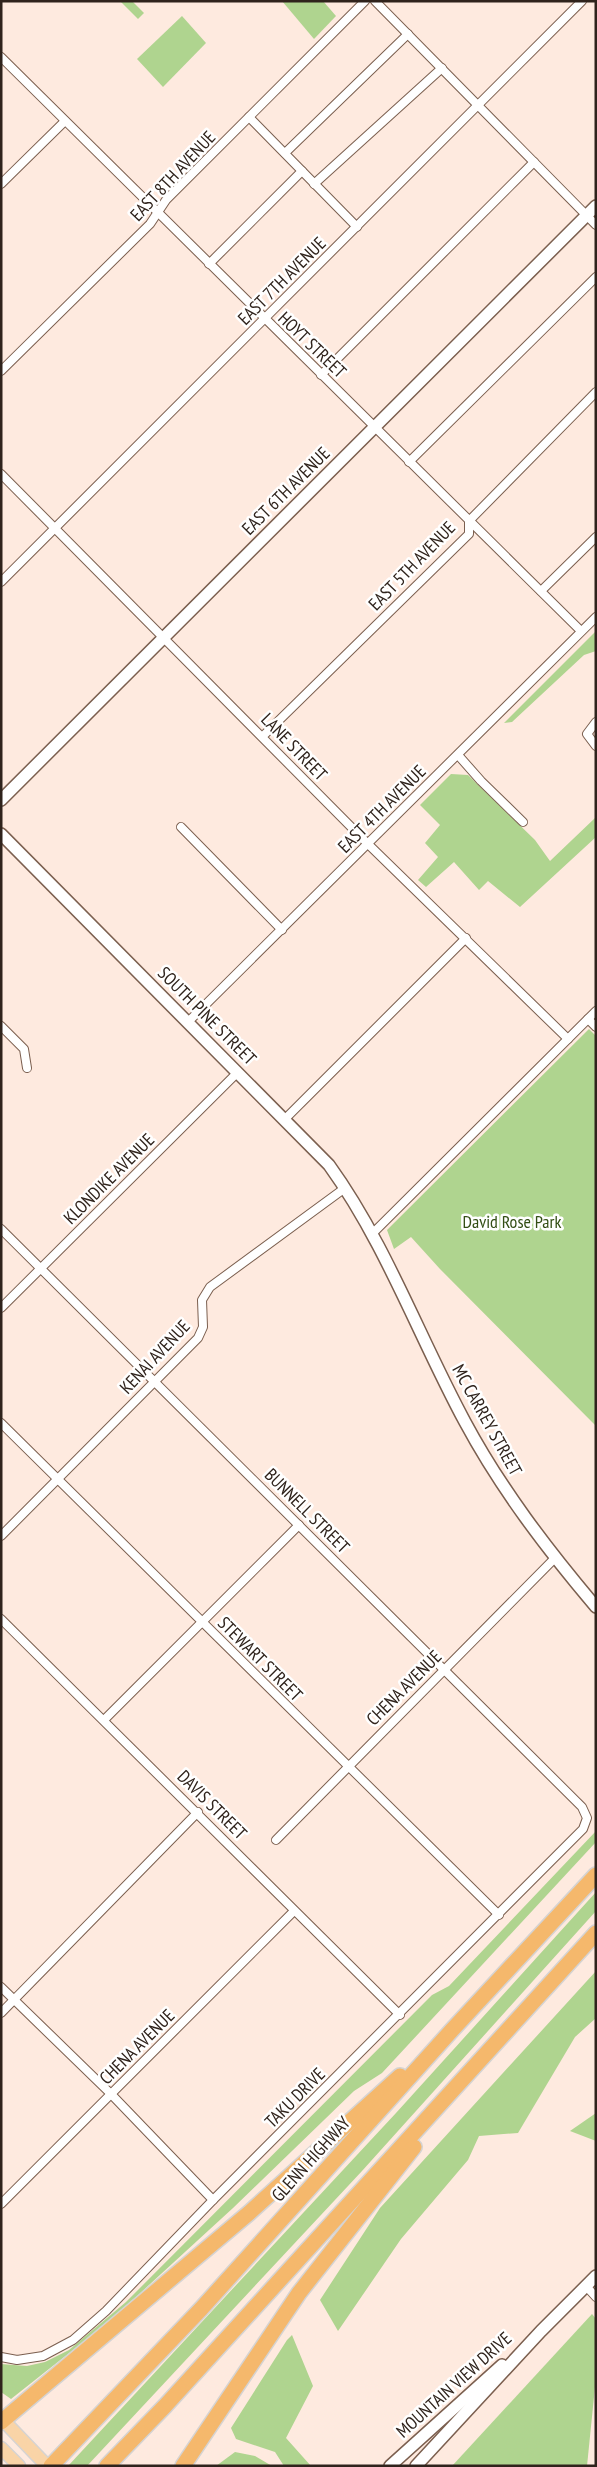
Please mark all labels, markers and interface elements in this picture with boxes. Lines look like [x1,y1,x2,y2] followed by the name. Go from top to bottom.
[125,126,220,226] street label: EAST 8TH AVENUE
[233,232,330,329] street label: EAST 7TH AVENUE
[273,307,351,383] street label: HOYT STREET
[237,442,334,539] street label: EAST 6TH AVENUE
[363,516,460,615] street label: EAST 5TH AVENUE
[256,708,332,785] street label: LANE STREET
[333,760,430,857] street label: EAST 4TH AVENUE
[153,962,261,1070] street label: SOUTH PINE STREET
[58,1128,159,1229] street label: KLONDIKE AVENUE
[463,1210,561,1233] park label: David Rose Park
[115,1315,195,1399] street label: KENAI AVENUE
[447,1360,528,1479] street label: MC CARREY STREET
[260,1463,355,1558] street label: BUNNELL STREET
[213,1611,308,1706] street label: STEWART STREET
[361,1645,446,1730] street label: CHENA AVENUE
[173,1765,252,1844] street label: DAVIS STREET
[94,2004,179,2089] street label: CHENA AVENUE
[260,2063,330,2133] street label: TAKU DRIVE
[266,2111,355,2206] street label: GLENN HIGHWAY
[391,2327,516,2442] street label: MOUNTAIN VIEW DRIVE

